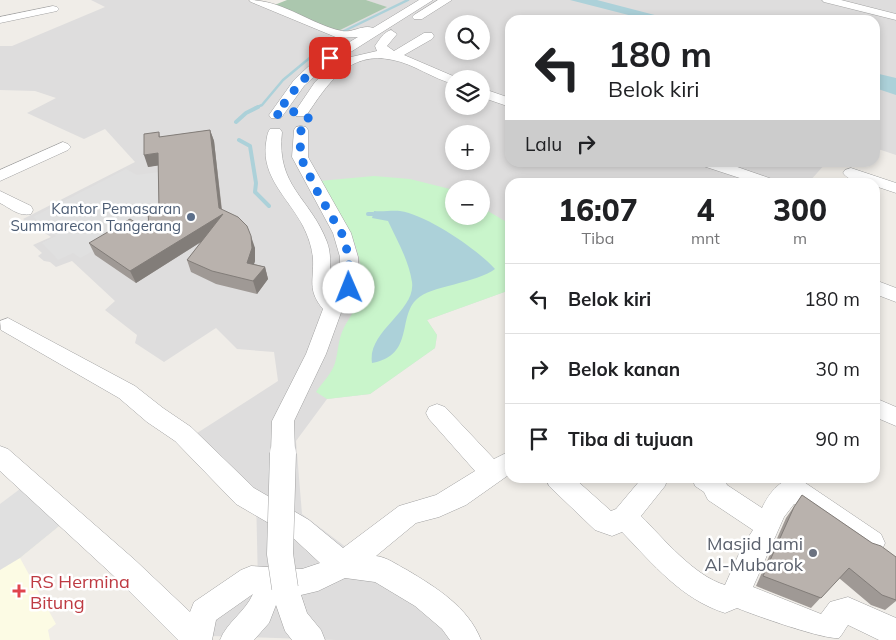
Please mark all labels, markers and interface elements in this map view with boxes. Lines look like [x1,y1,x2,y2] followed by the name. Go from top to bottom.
[445,15,490,225] map controls
[445,15,490,60] button: search
[608,32,712,76] text: 180 m
[525,35,590,100] icon: left
[309,37,351,79] pin
[316,44,344,72] icon: arrive
[445,70,490,115] button: layers
[608,75,700,103] text: Belok kiri
[445,125,490,170] button: +
[572,130,600,158] icon: right
[525,132,562,156] text: Lalu
[445,180,490,225] button: −
[558,191,638,229] text: 16:07
[696,191,714,229] text: 4
[773,191,827,229] text: 300
[10,199,181,235] place label: Kantor Pemasaran Summarecon Tangerang
[185,211,197,223] marker: Kantor Pemasaran Summarecon Tangerang
[582,228,614,248] text: Tiba
[691,228,720,248] text: mnt
[793,228,807,248] text: m
[322,261,374,313] position arrow
[525,285,553,313] icon: left
[568,287,651,311] text: Belok kiri
[804,287,860,311] text: 180 m
[525,355,553,383] icon: right
[568,357,680,381] text: Belok kanan
[816,357,860,381] text: 30 m
[525,425,553,453] icon: arrive
[568,427,693,451] text: Tiba di tujuan
[816,427,860,451] text: 90 m
[704,532,804,576] place label: Masjid Jami Al-Mubarok
[807,547,819,559] marker: Masjid Jami Al-Mubarok
[30,570,130,614] place label: RS Hermina Bitung
[12,584,26,598] marker: RS Hermina Bitung

